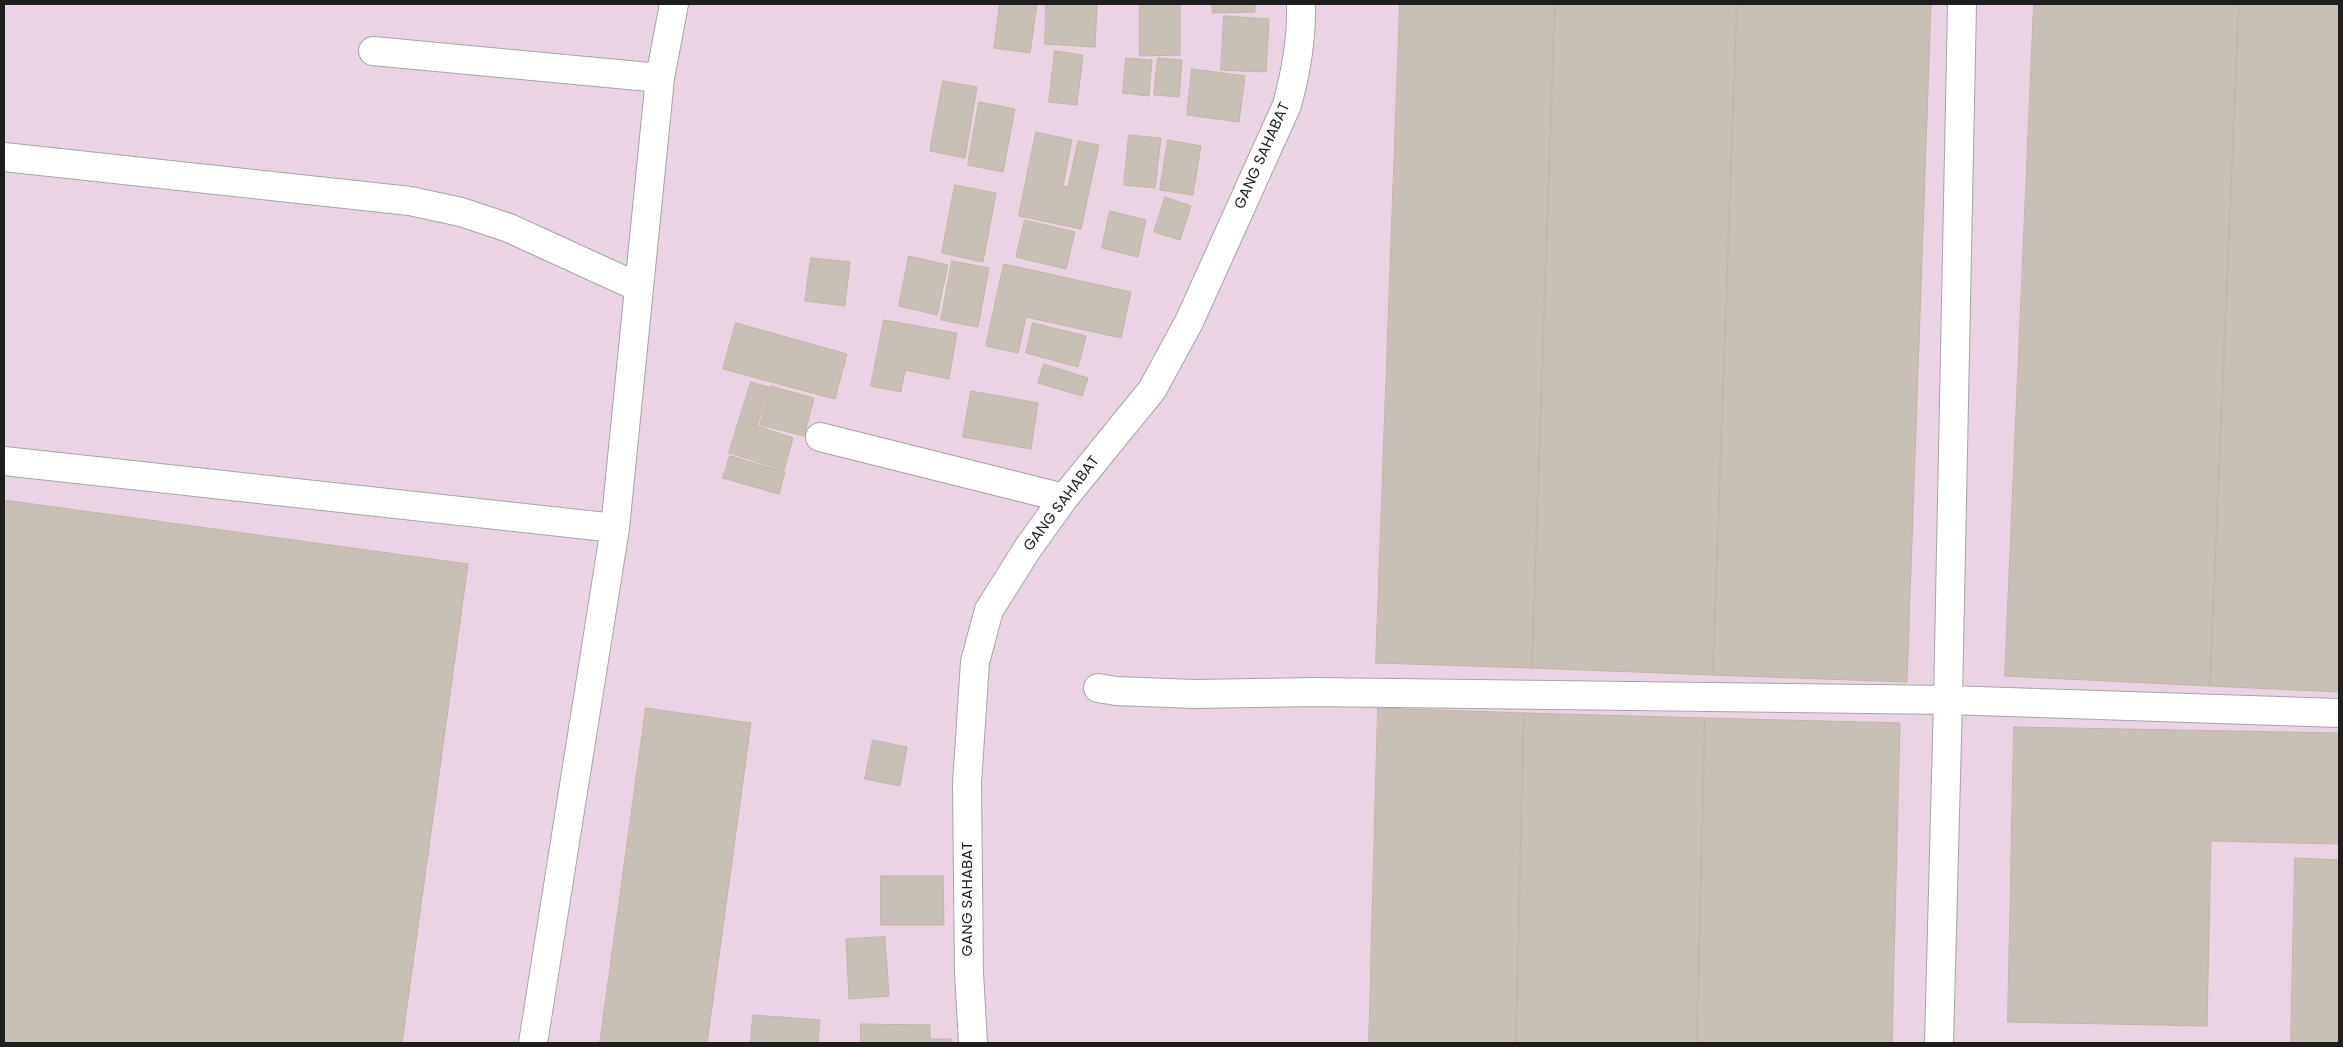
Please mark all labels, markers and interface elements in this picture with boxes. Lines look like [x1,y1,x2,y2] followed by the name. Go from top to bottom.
[1231,100,1295,212] street label: GANG SAHABAT
[1020,453,1104,555] street label: GANG SAHABAT
[959,842,977,956] street label: GANG SAHABAT

